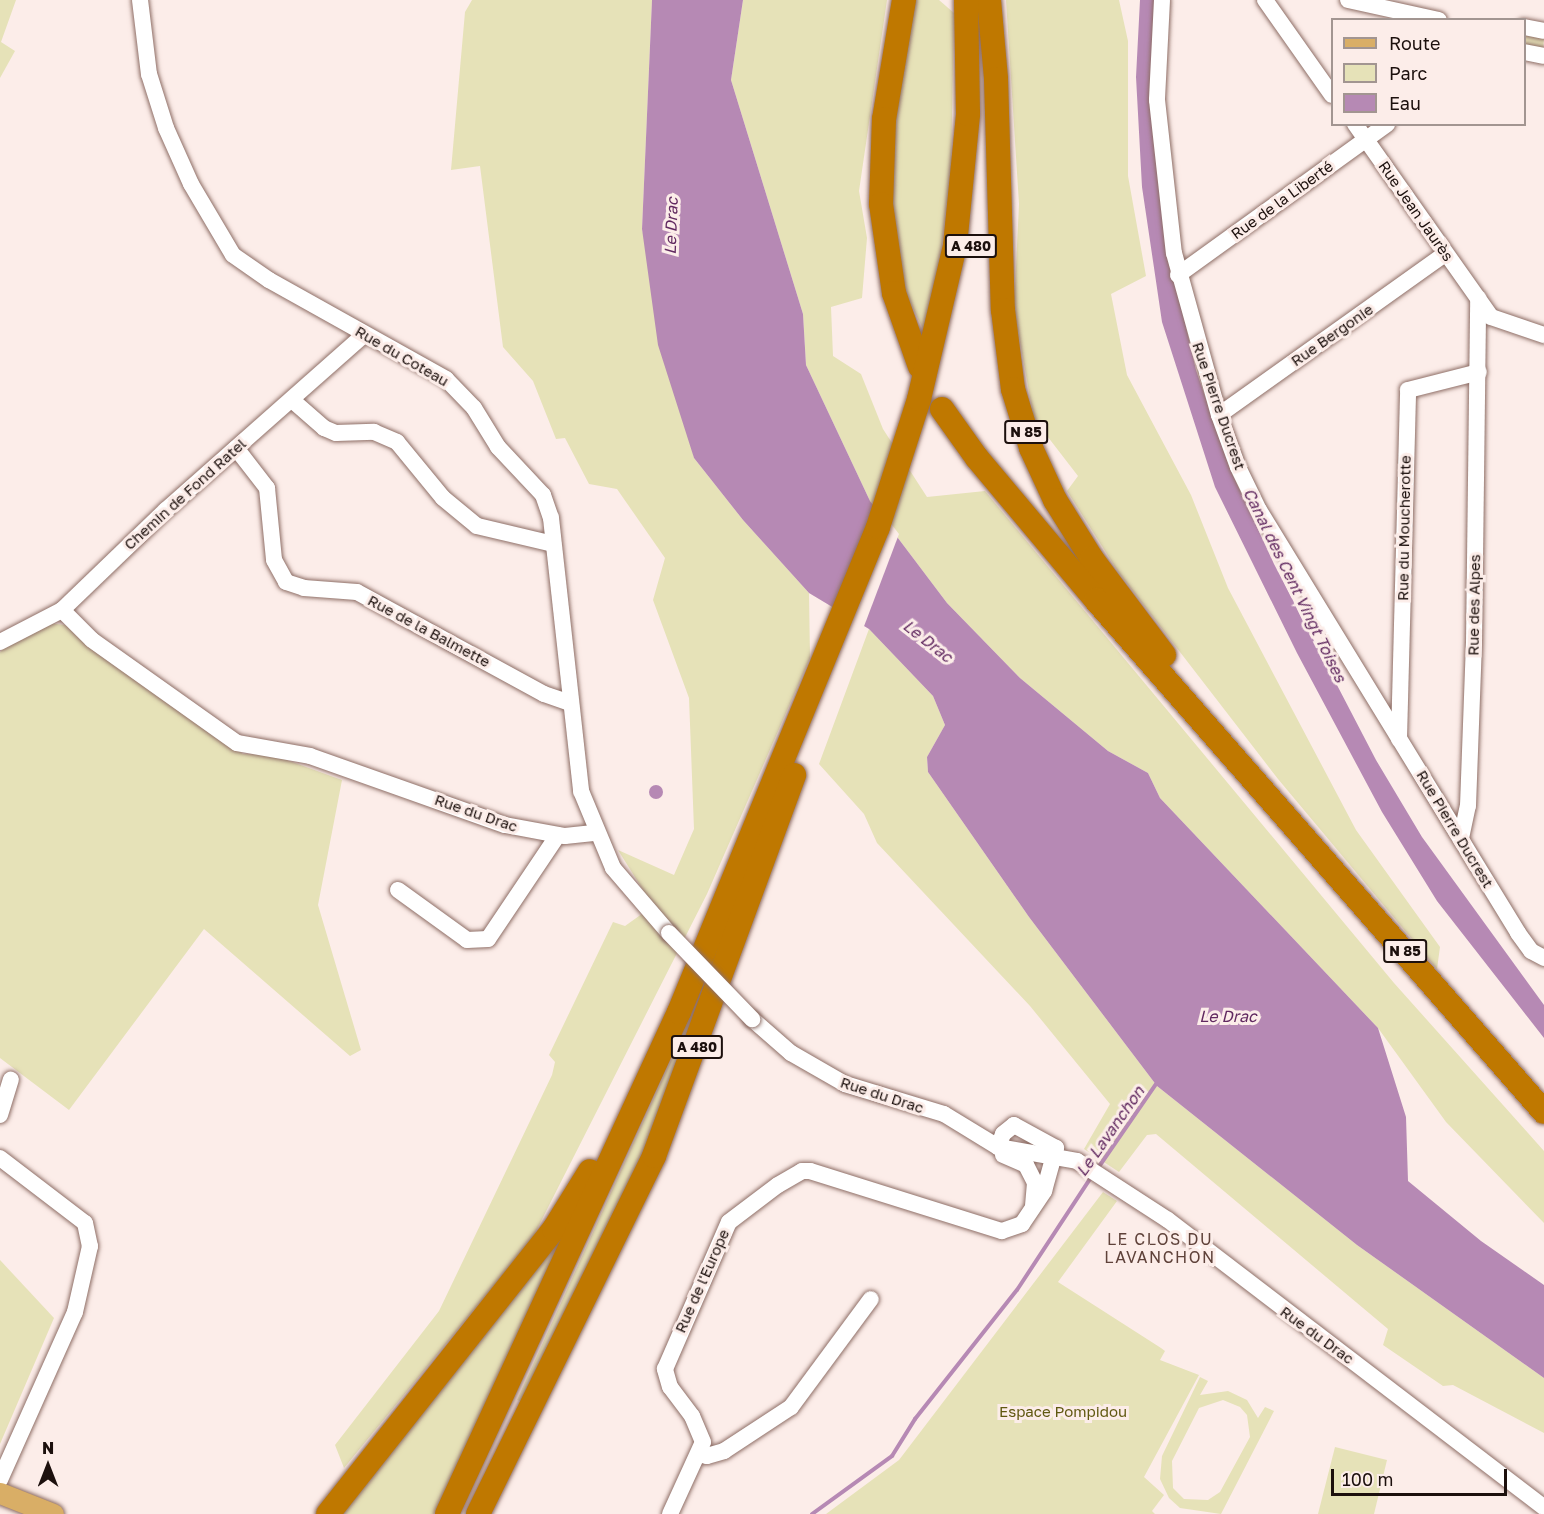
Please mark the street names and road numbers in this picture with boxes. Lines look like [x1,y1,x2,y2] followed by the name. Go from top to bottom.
[1228,157,1336,243] street label: Rue de la Liberté
[1375,157,1457,265] street label: Rue Jean Jaurès
[944,235,998,257] road number: A 480
[1288,300,1376,370] street label: Rue Bergonie
[352,322,452,390] street label: Rue du Coteau
[1189,340,1249,472] street label: Rue Pierre Ducrest
[1004,421,1048,443] road number: N 85
[120,434,250,554] street label: Chemin de Fond Ratel
[1394,455,1414,601] street label: Rue du Moucherotte
[1464,554,1484,656] street label: Rue des Alpes
[365,591,493,671] street label: Rue de la Balmette
[1413,767,1497,891] street label: Rue Pierre Ducrest
[432,790,520,836] street label: Rue du Drac
[1382,940,1428,962] road number: N 85
[670,1036,724,1058] road number: A 480
[838,1073,926,1117] street label: Rue du Drac
[671,1226,733,1336] street label: Rue de l'Europe
[1277,1302,1357,1368] street label: Rue du Drac

